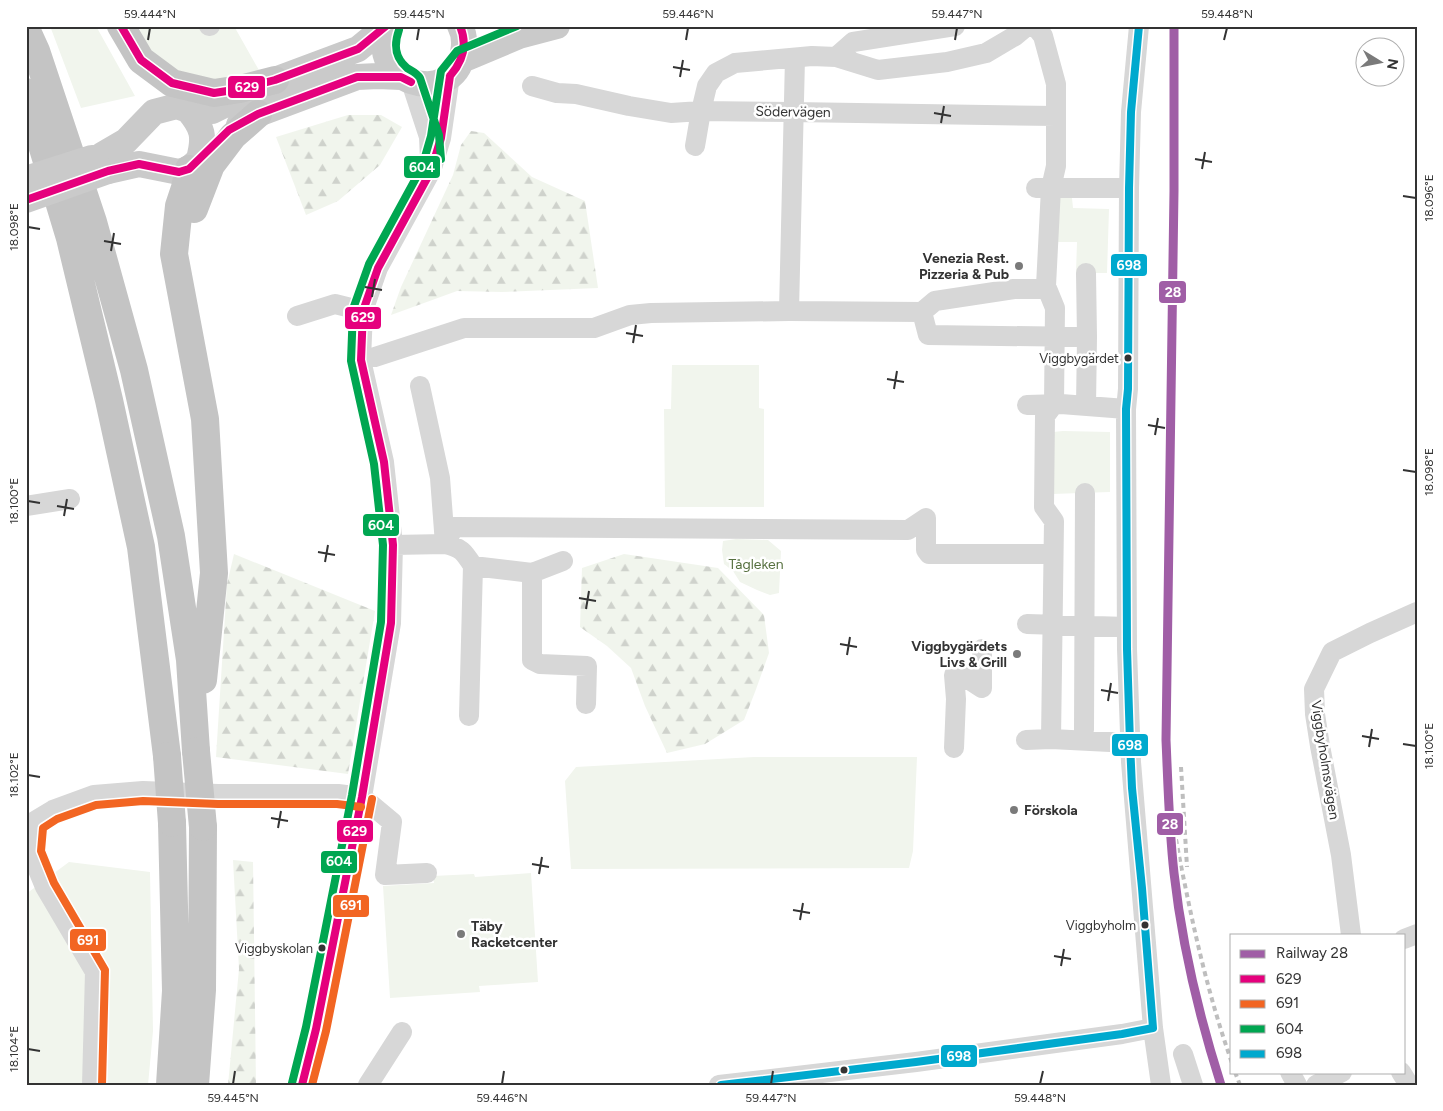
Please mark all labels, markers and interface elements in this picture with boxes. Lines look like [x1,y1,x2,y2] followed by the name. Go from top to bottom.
[124,7,176,21] text: 59.444°N
[393,7,445,21] text: 59.445°N
[662,7,714,21] text: 59.446°N
[931,7,983,21] text: 59.447°N
[1201,7,1253,21] text: 59.448°N
[1356,38,1406,88] north arrow
[1383,57,1402,71] text: N
[227,75,266,99] line badge: 629
[235,79,259,96] text: 629
[755,103,831,121] street label: Södervägen
[403,155,441,179] line badge: 604
[409,159,435,176] text: 604
[1422,174,1436,222] text: 18.096°E
[7,203,21,251] text: 18.098°E
[919,250,1009,283] place label: Venezia Rest. Pizzeria & Pub
[1110,253,1148,277] line badge: 698
[1117,257,1141,274] text: 698
[1013,260,1025,272] marker: Venezia Rest. Pizzeria & Pub
[1158,280,1187,304] line badge: 28
[1165,284,1181,301] text: 28
[344,306,382,330] line badge: 629
[351,309,375,326] text: 629
[1039,351,1119,366] place label: Viggbygärdet
[1123,353,1133,363] marker: Viggbygärdet
[1422,448,1436,496] text: 18.098°E
[7,478,21,524] text: 18.100°E
[362,513,400,537] line badge: 604
[368,517,394,534] text: 604
[728,556,784,573] park label: Tågleken
[911,638,1007,671] place label: Viggbygärdets Livs & Grill
[1011,648,1023,660] marker: Viggbygärdets Livs & Grill
[1307,699,1343,821] street label: Viggbyholmsvägen
[1422,723,1436,769] text: 18.100°E
[1111,733,1149,757] line badge: 698
[1118,737,1142,754] text: 698
[7,752,21,798] text: 18.102°E
[1024,802,1078,819] place label: Förskola
[1008,804,1020,816] marker: Förskola
[1156,812,1184,836] line badge: 28
[1162,816,1178,833] text: 28
[336,819,374,843] line badge: 629
[343,823,367,840] text: 629
[320,850,358,874] line badge: 604
[326,853,352,870] text: 604
[332,894,370,918] line badge: 691
[340,897,362,914] text: 691
[471,918,558,951] place label: Täby Racketcenter
[1066,918,1136,933] place label: Viggbyholm
[1140,920,1150,930] marker: Viggbyholm
[69,928,107,952] line badge: 691
[455,928,467,940] marker: Täby Racketcenter
[77,932,99,949] text: 691
[1230,934,1406,1074] legend
[235,941,313,956] place label: Viggbyskolan
[317,943,327,953] marker: Viggbyskolan
[1276,944,1348,962] text: Railway 28
[1276,970,1301,988] text: 629
[1276,994,1299,1012] text: 691
[1276,1020,1303,1038] text: 604
[7,1026,21,1072] text: 18.104°E
[940,1044,978,1068] line badge: 698
[1276,1044,1302,1062] text: 698
[947,1048,971,1065] text: 698
[839,1065,849,1075] unlabelled marker
[207,1091,259,1105] text: 59.445°N
[476,1091,528,1105] text: 59.446°N
[745,1091,797,1105] text: 59.447°N
[1014,1091,1066,1105] text: 59.448°N

